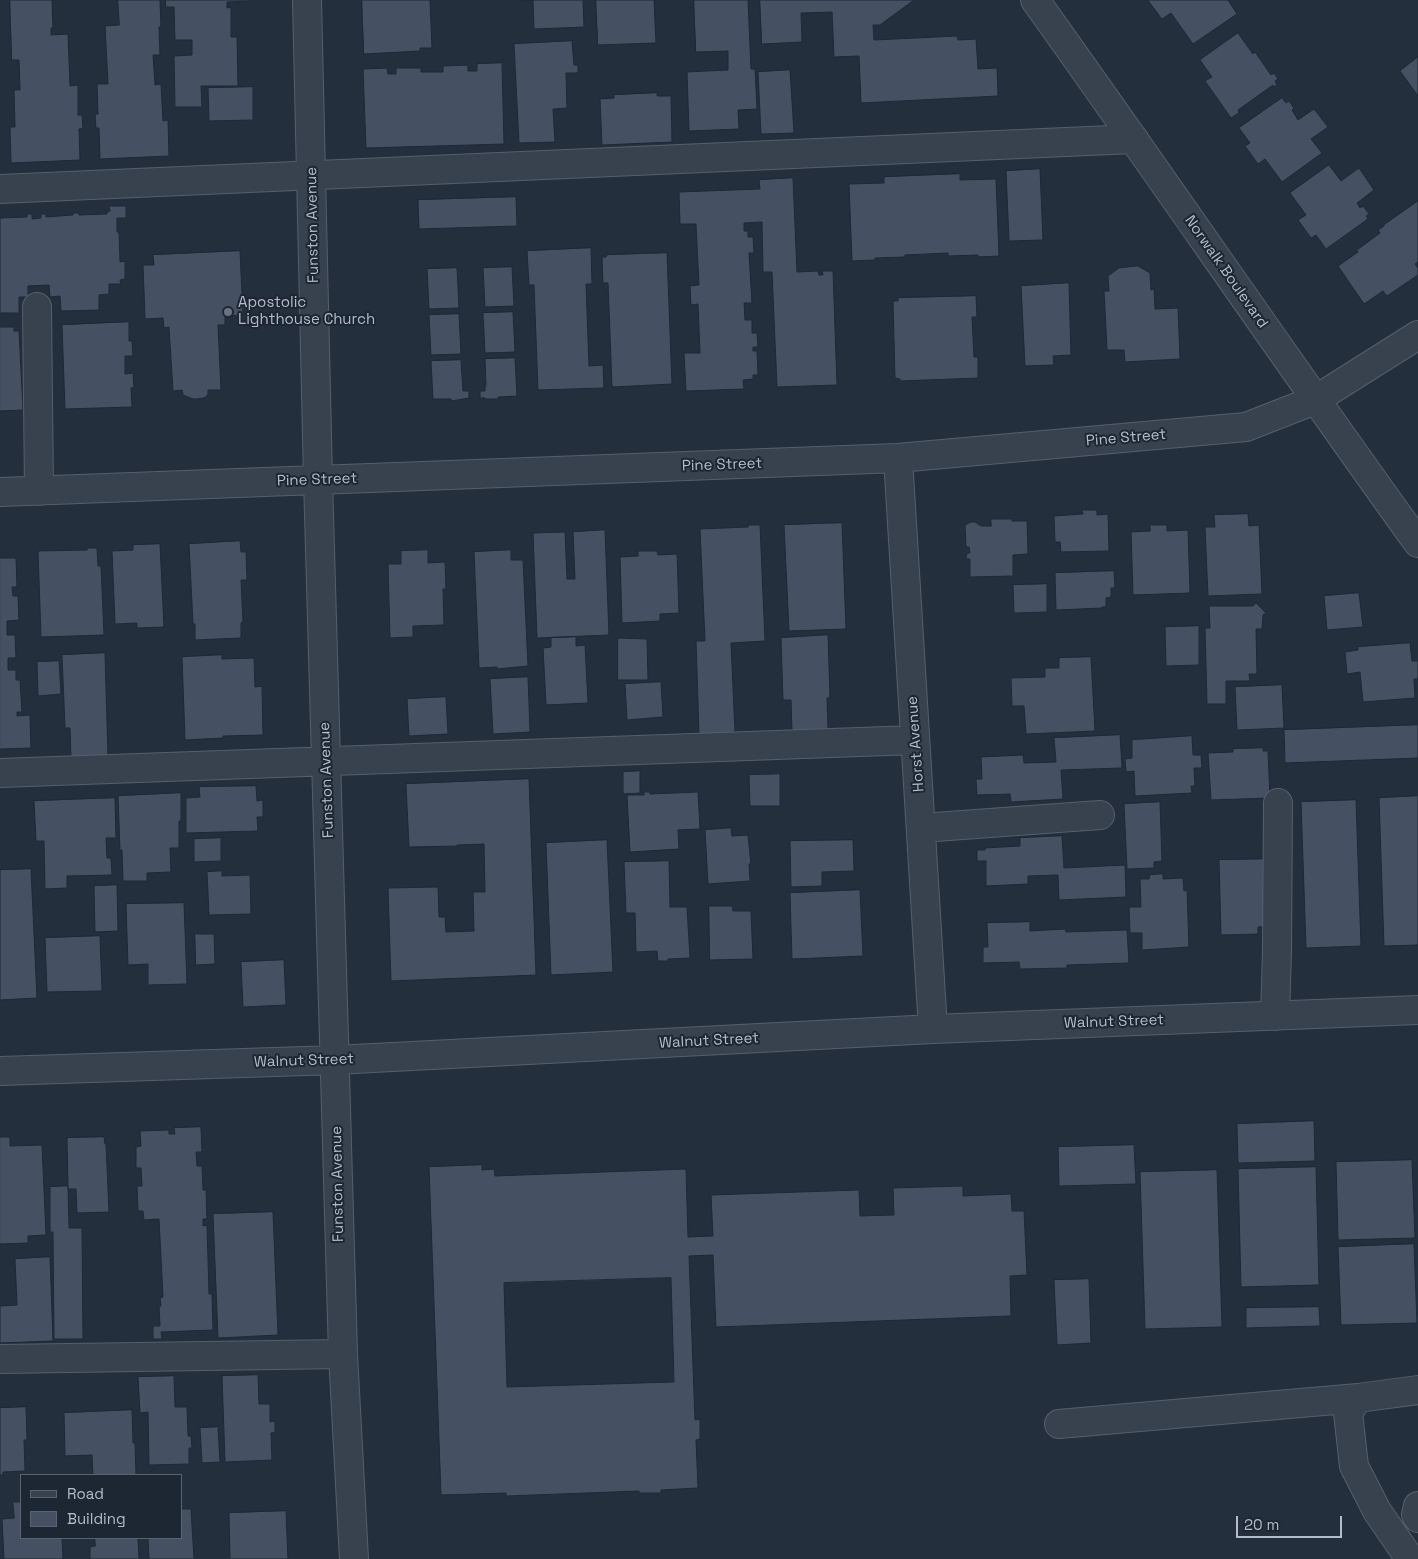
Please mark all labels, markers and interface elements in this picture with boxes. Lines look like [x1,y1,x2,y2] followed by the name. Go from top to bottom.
[303,167,323,283] street label: Funston Avenue
[1180,212,1272,332] street label: Norwalk Boulevard
[238,294,375,329] place label: Apostolic Lighthouse Church
[222,306,234,318] marker: Apostolic Lighthouse Church
[1085,426,1167,450] street label: Pine Street
[681,455,763,475] street label: Pine Street
[276,470,358,490] street label: Pine Street
[904,695,928,793] street label: Horst Avenue
[316,722,338,838] street label: Funston Avenue
[1064,1011,1164,1033] street label: Walnut Street
[659,1029,759,1053] street label: Walnut Street
[254,1050,354,1072] street label: Walnut Street
[328,1126,348,1242] street label: Funston Avenue
[20,1474,182,1539] legend
[67,1484,104,1503] text: Road
[1238,1506,1344,1538] scale bar
[67,1509,126,1528] text: Building
[1244,1515,1279,1534] text: 20 m

